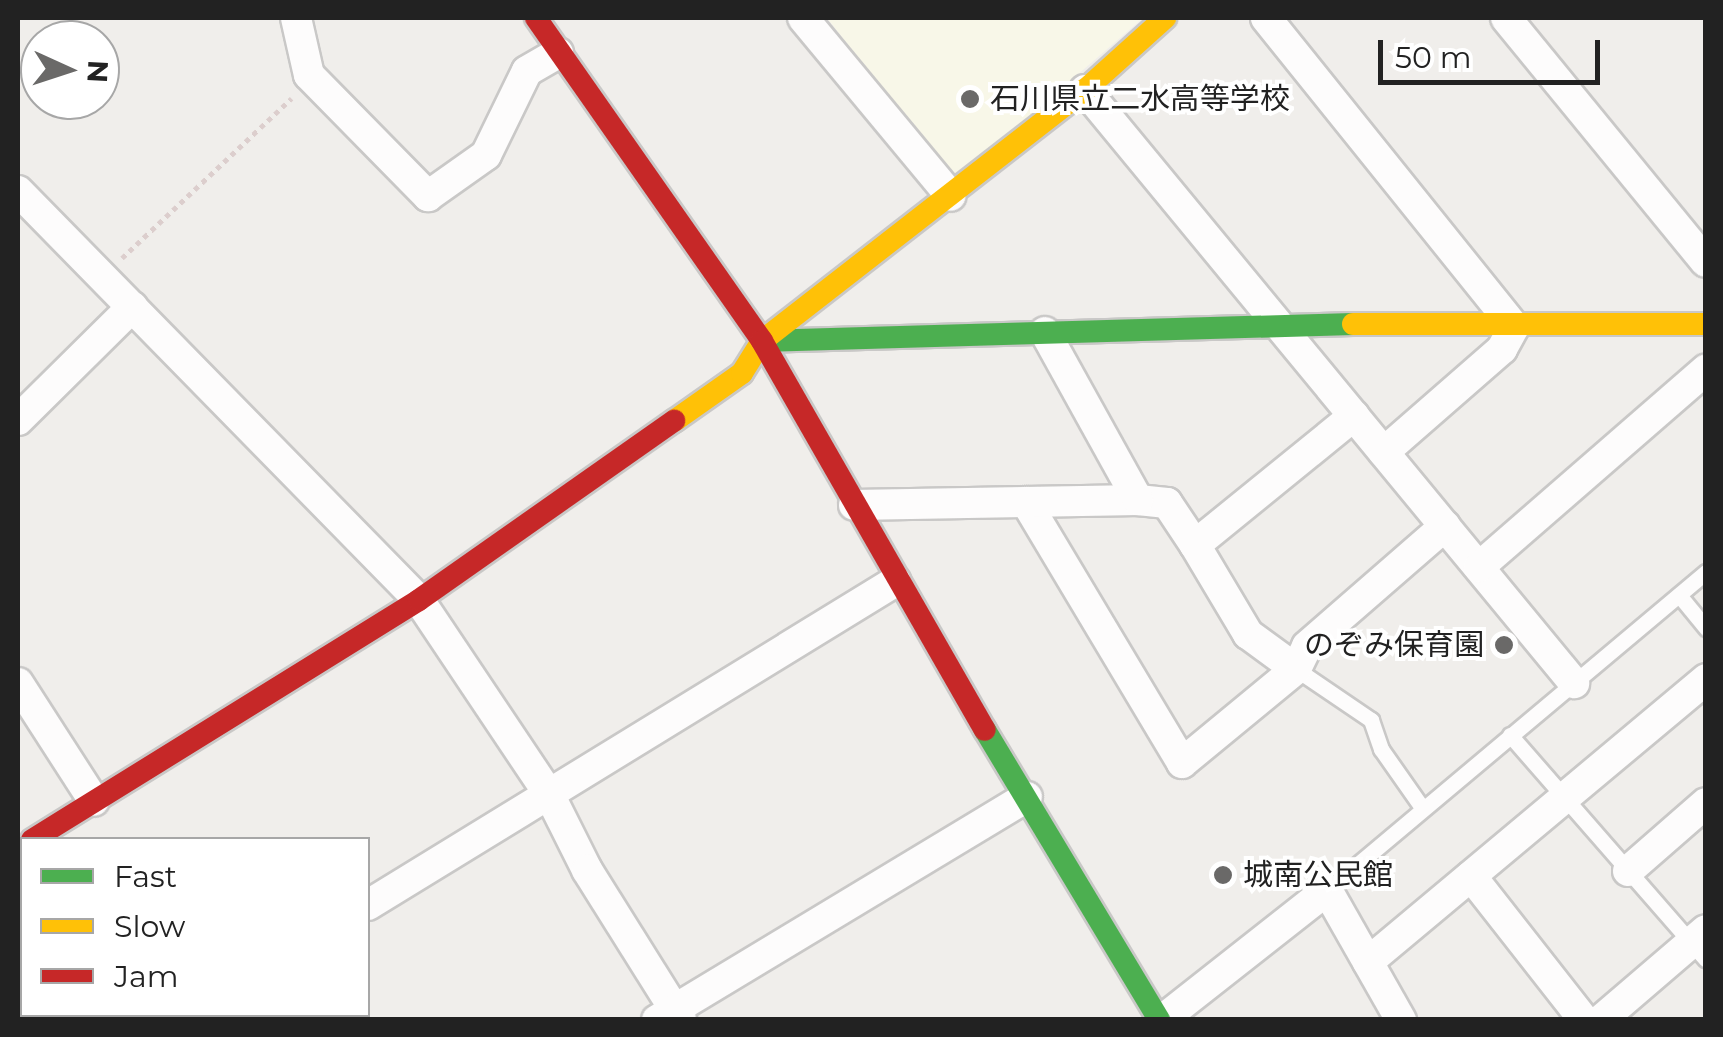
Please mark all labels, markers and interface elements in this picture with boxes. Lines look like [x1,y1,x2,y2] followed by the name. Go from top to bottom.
[20,20,120,120] north arrow
[1383,20,1606,82] scale bar
[1395,39,1472,76] text: 50 m
[80,59,116,84] text: N
[990,81,1290,117] place label: 石川県立二水高等学校
[959,88,981,110] marker: 石川県立二水高等学校
[1304,627,1484,663] place label: のぞみ保育園
[1493,634,1515,656] marker: のぞみ保育園
[20,837,370,1017] legend
[1243,857,1393,893] place label: 城南公民館
[114,858,177,895] text: Fast
[1212,864,1234,886] marker: 城南公民館
[114,908,185,945] text: Slow
[114,958,179,995] text: Jam

